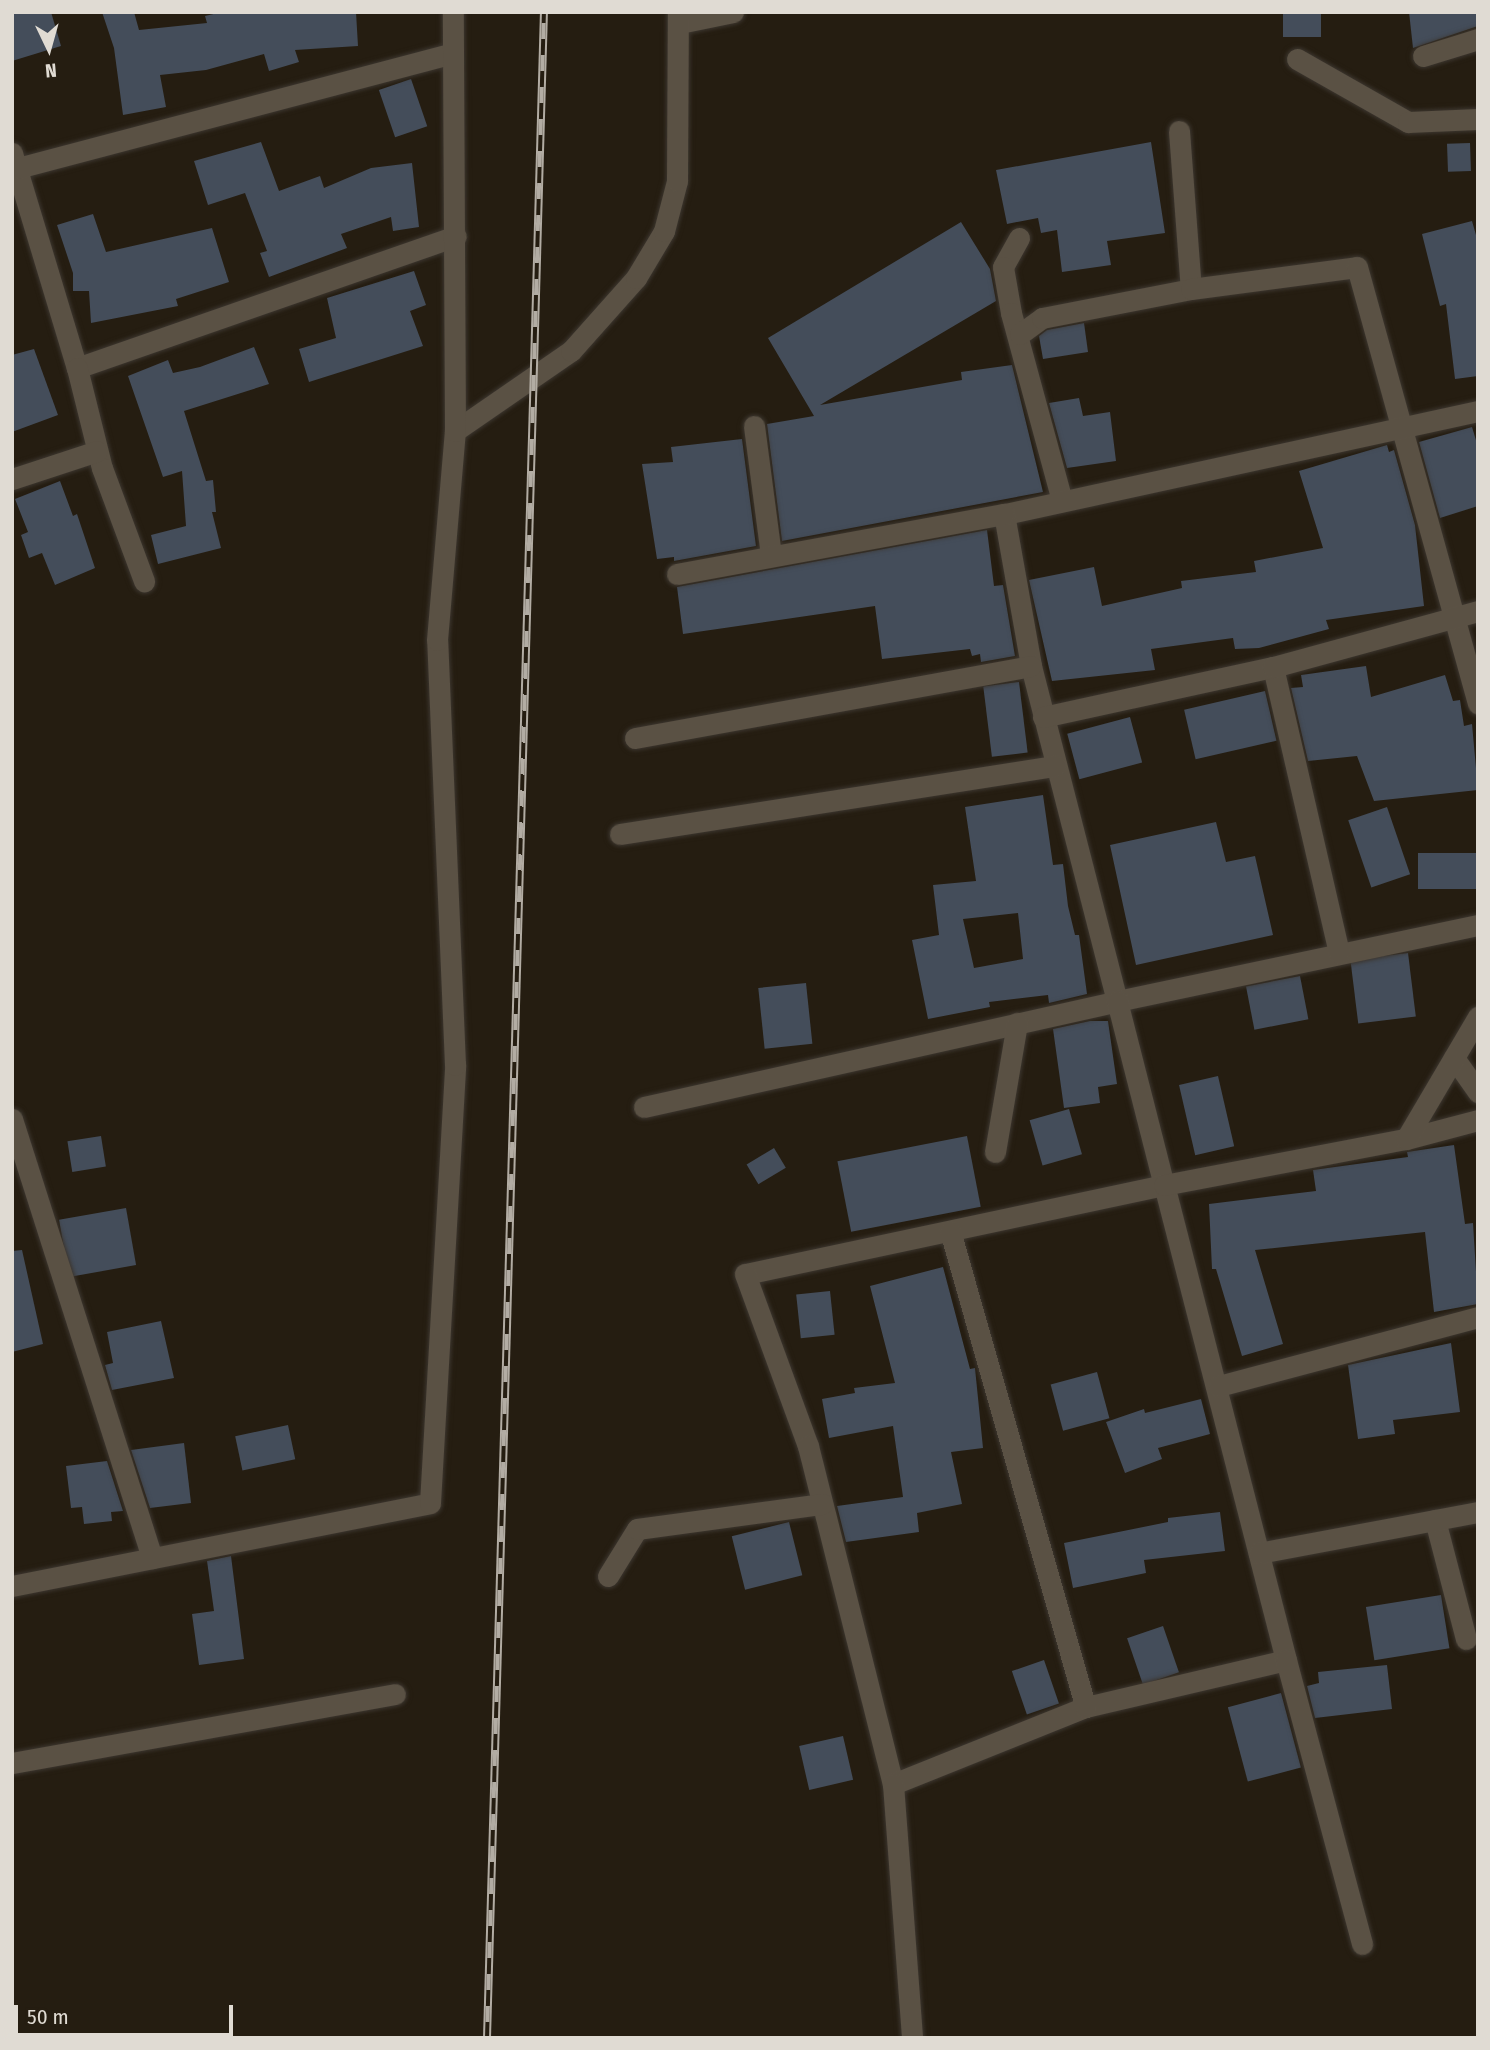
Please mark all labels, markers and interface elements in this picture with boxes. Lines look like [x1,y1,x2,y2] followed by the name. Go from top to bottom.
[14,14,84,84] north arrow
[44,58,58,82] text: N
[18,1990,236,2034] scale bar
[27,2004,69,2030] text: 50 m

